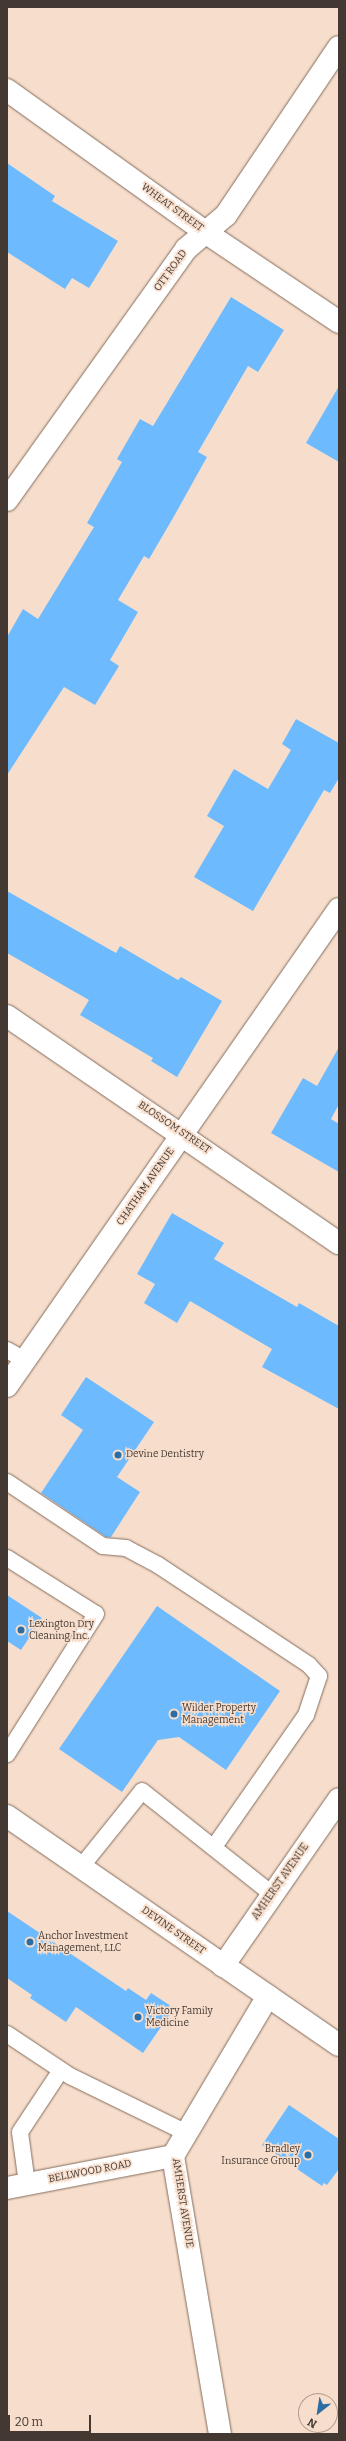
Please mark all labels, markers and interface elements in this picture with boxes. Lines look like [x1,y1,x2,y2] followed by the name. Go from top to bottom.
[139,181,205,235] street label: WHEAT STREET
[152,248,190,294] street label: OTT ROAD
[136,1099,212,1157] street label: BLOSSOM STREET
[115,1146,177,1228] street label: CHATHAM AVENUE
[126,1449,204,1461] place label: Devine Dentistry
[113,1450,123,1460] marker: Devine Dentistry
[29,1618,94,1642] place label: Lexington Dry Cleaning Inc.
[16,1625,26,1635] marker: Lexington Dry Cleaning Inc.
[182,1702,256,1726] place label: Wilder Property Management
[169,1709,179,1719] marker: Wilder Property Management
[250,1841,312,1923] street label: AMHERST AVENUE
[139,1905,207,1957] street label: DEVINE STREET
[38,1930,128,1954] place label: Anchor Investment Management, LLC
[25,1937,35,1947] marker: Anchor Investment Management, LLC
[146,2005,213,2028] place label: Victory Family Medicine
[133,2012,143,2022] marker: Victory Family Medicine
[221,2143,300,2166] place label: Bradley Insurance Group
[303,2150,313,2160] marker: Bradley Insurance Group
[169,2157,195,2249] street label: AMHERST AVENUE
[48,2158,132,2186] street label: BELLWOOD ROAD
[298,2393,338,2433] north arrow
[10,2407,93,2433] scale bar
[15,2415,43,2429] text: 20 m
[305,2415,319,2431] text: N

